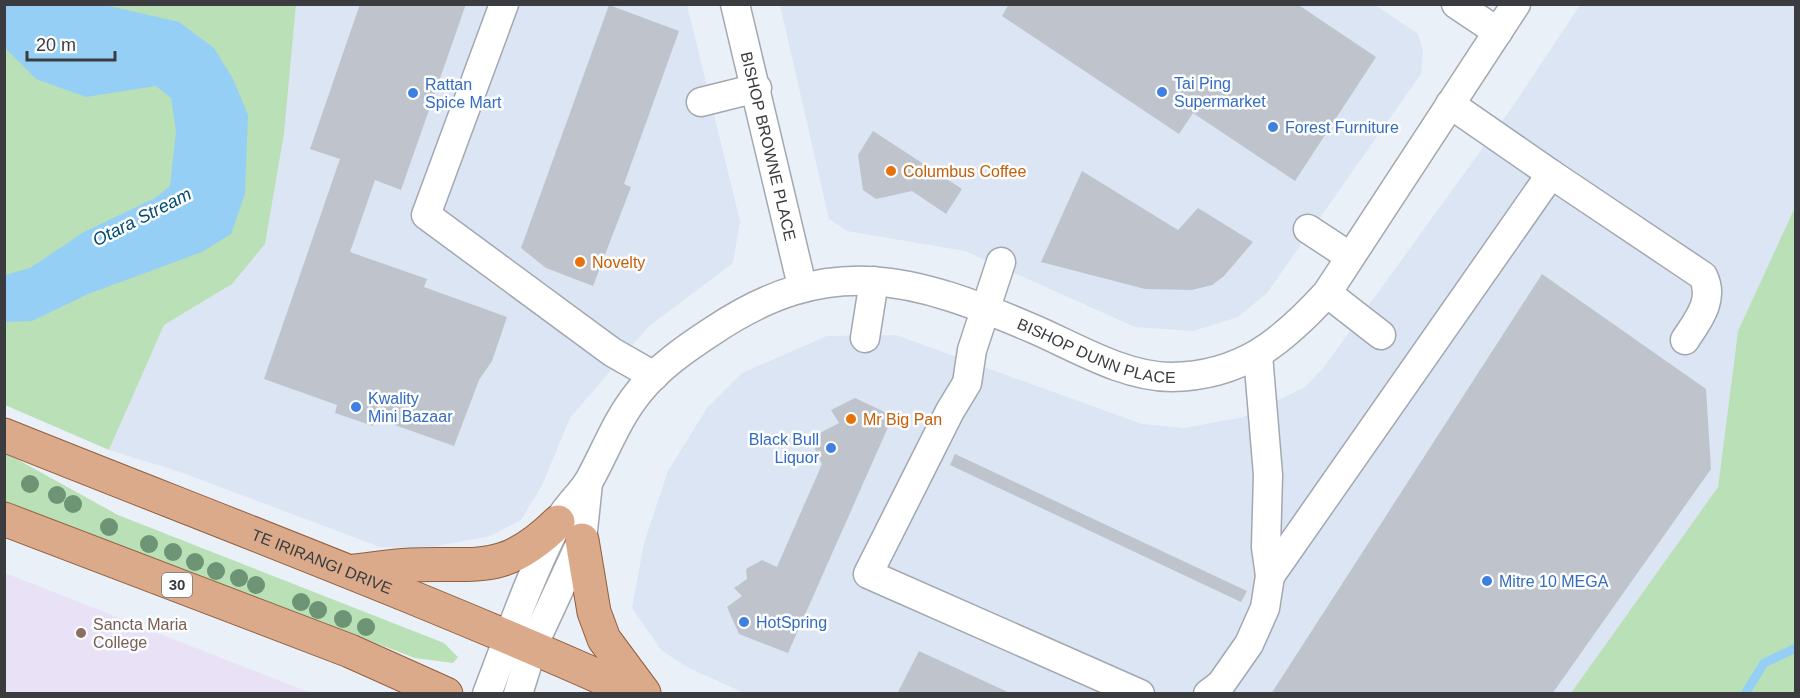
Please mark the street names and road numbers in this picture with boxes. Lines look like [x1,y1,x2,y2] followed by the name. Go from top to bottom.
[738,50,799,242] street label: BISHOP BROWNE PLACE
[1015,315,1176,386] street label: BISHOP DUNN PLACE
[249,526,394,597] street label: TE IRIRANGI DRIVE
[162,573,192,597] road number: 30

